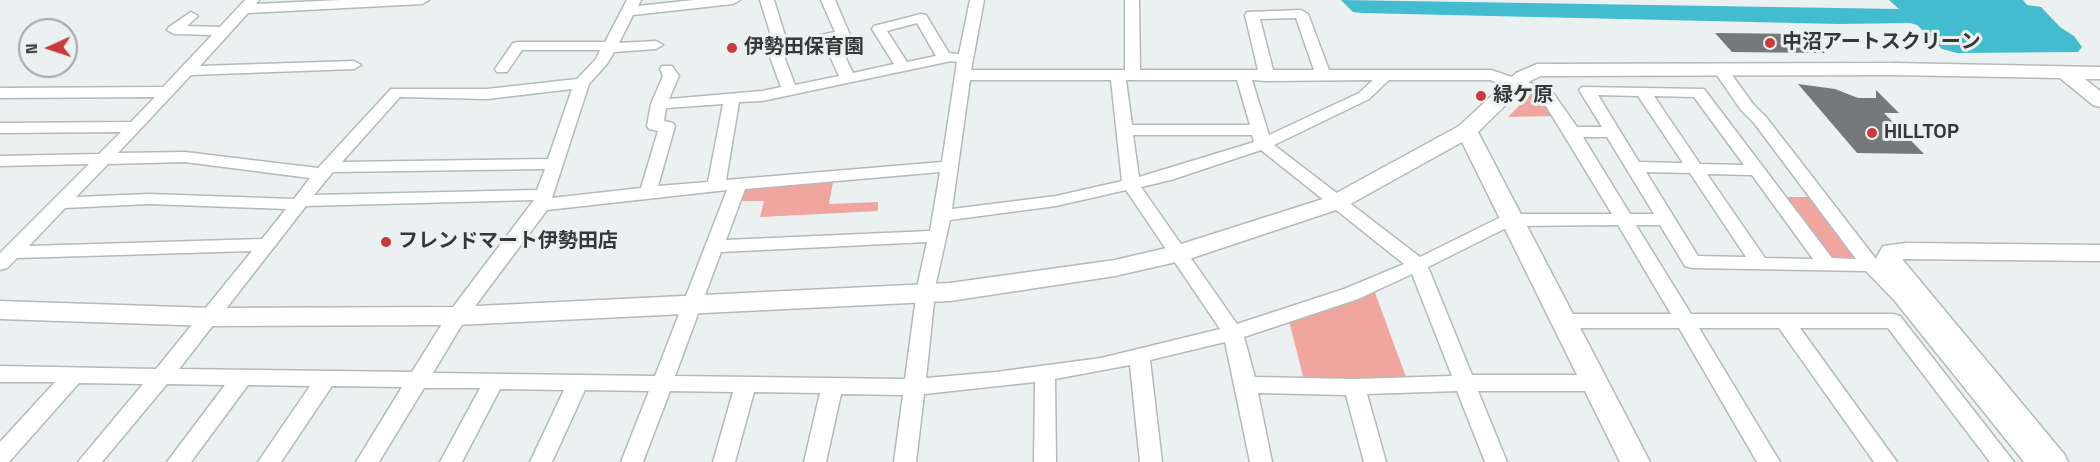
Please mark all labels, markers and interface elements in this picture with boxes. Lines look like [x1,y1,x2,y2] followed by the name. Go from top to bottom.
[18,18,78,78] north arrow
[1782,31,1981,55] place label: 中沼アートスクリーン
[744,36,864,60] place label: 伊勢田保育園
[1763,36,1777,50] marker: 中沼アートスクリーン
[725,41,739,55] marker: 伊勢田保育園
[21,43,42,55] text: N
[1493,84,1553,108] place label: 緑ケ原
[1474,89,1488,103] marker: 緑ケ原
[1884,121,1959,145] place label: HILLTOP
[1865,126,1879,140] marker: HILLTOP
[398,230,618,254] place label: フレンドマート伊勢田店
[379,235,393,249] marker: フレンドマート伊勢田店

